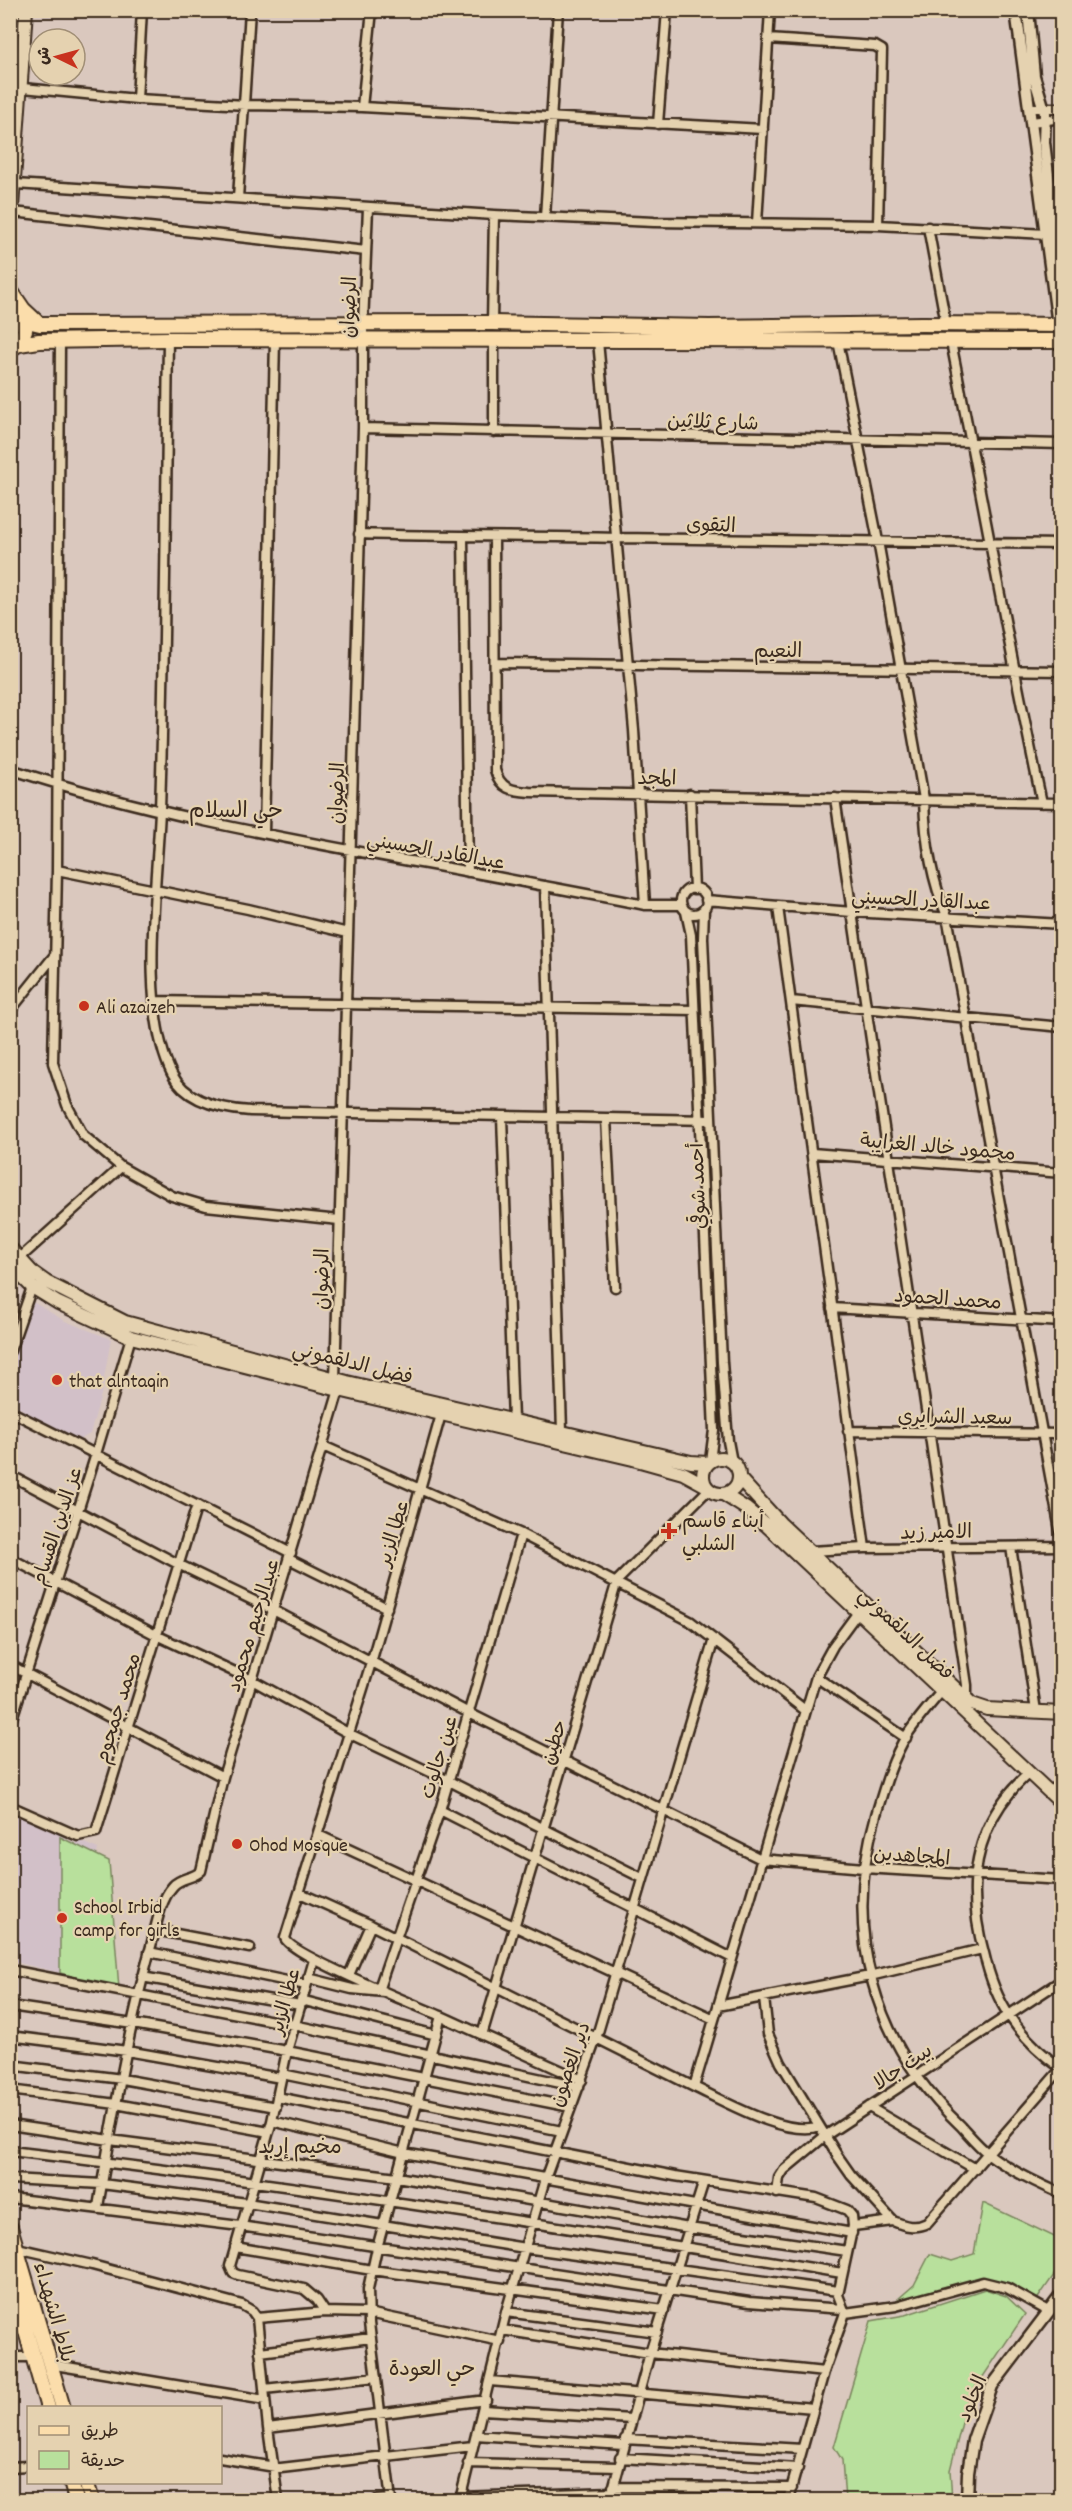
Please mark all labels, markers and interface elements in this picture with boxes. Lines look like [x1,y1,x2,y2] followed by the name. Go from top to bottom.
[27,27,87,87] north arrow
[32,46,57,66] text: ش
[336,276,366,338] street label: الرضوان
[667,408,759,440] street label: شارع ثلاثين
[686,512,736,542] street label: التقوى
[754,639,802,667] street label: النعيم
[324,762,354,824] street label: الرضوان
[637,766,677,794] street label: المجد
[189,797,283,829] district label: حي السلام
[364,827,507,880] street label: عبدالقادر الحسيني
[850,884,991,921] street label: عبدالقادر الحسيني
[96,995,176,1023] place label: Ali azaizeh
[77,999,91,1013] marker: Ali azaizeh
[859,1128,1017,1170] street label: محمود خالد الغرايبة
[682,1142,716,1230] street label: أحمد شوقي
[309,1248,339,1310] street label: الرضوان
[893,1283,1002,1319] street label: محمد الحمود
[289,1336,415,1394] street label: فضل الدلقموني
[69,1369,169,1397] place label: that alntaqin
[50,1373,64,1387] marker: that alntaqin
[897,1404,1012,1434] street label: سعيد الشرايري
[26,1464,91,1590] street label: عز الدين القسام
[371,1497,418,1572] street label: عطا الزير
[682,1509,764,1561] place label: أبناء قاسم الشلبي
[900,1519,972,1549] street label: الامير زيد
[660,1522,678,1540] marker: أبناء قاسم الشلبي
[221,1556,288,1696] street label: عبدالرحيم محمود
[850,1582,959,1689] street label: فضل الدلقموني
[90,1650,150,1768] street label: محمد جمجوم
[415,1713,467,1803] street label: عين جالوت
[536,1717,576,1769] street label: حطين
[249,1833,348,1861] place label: Ohod Mosque
[230,1837,244,1851] marker: Ohod Mosque
[872,1841,951,1875] street label: المجاهدين
[74,1895,180,1946] place label: School Irbid camp for girls
[55,1911,69,1925] marker: School Irbid camp for girls
[264,1965,310,2040] street label: عطا الزير
[544,2019,599,2111] street label: دير الغصون
[868,2038,939,2099] street label: بيت جالا
[258,2134,342,2164] district label: مخيم إربد
[24,2260,80,2366] street label: بلاط الشهداء
[389,2356,475,2387] district label: حي العودة
[951,2371,996,2427] street label: الخلود
[27,2406,222,2484] legend
[81,2420,119,2445] text: طريق
[81,2450,125,2475] text: حديقة

